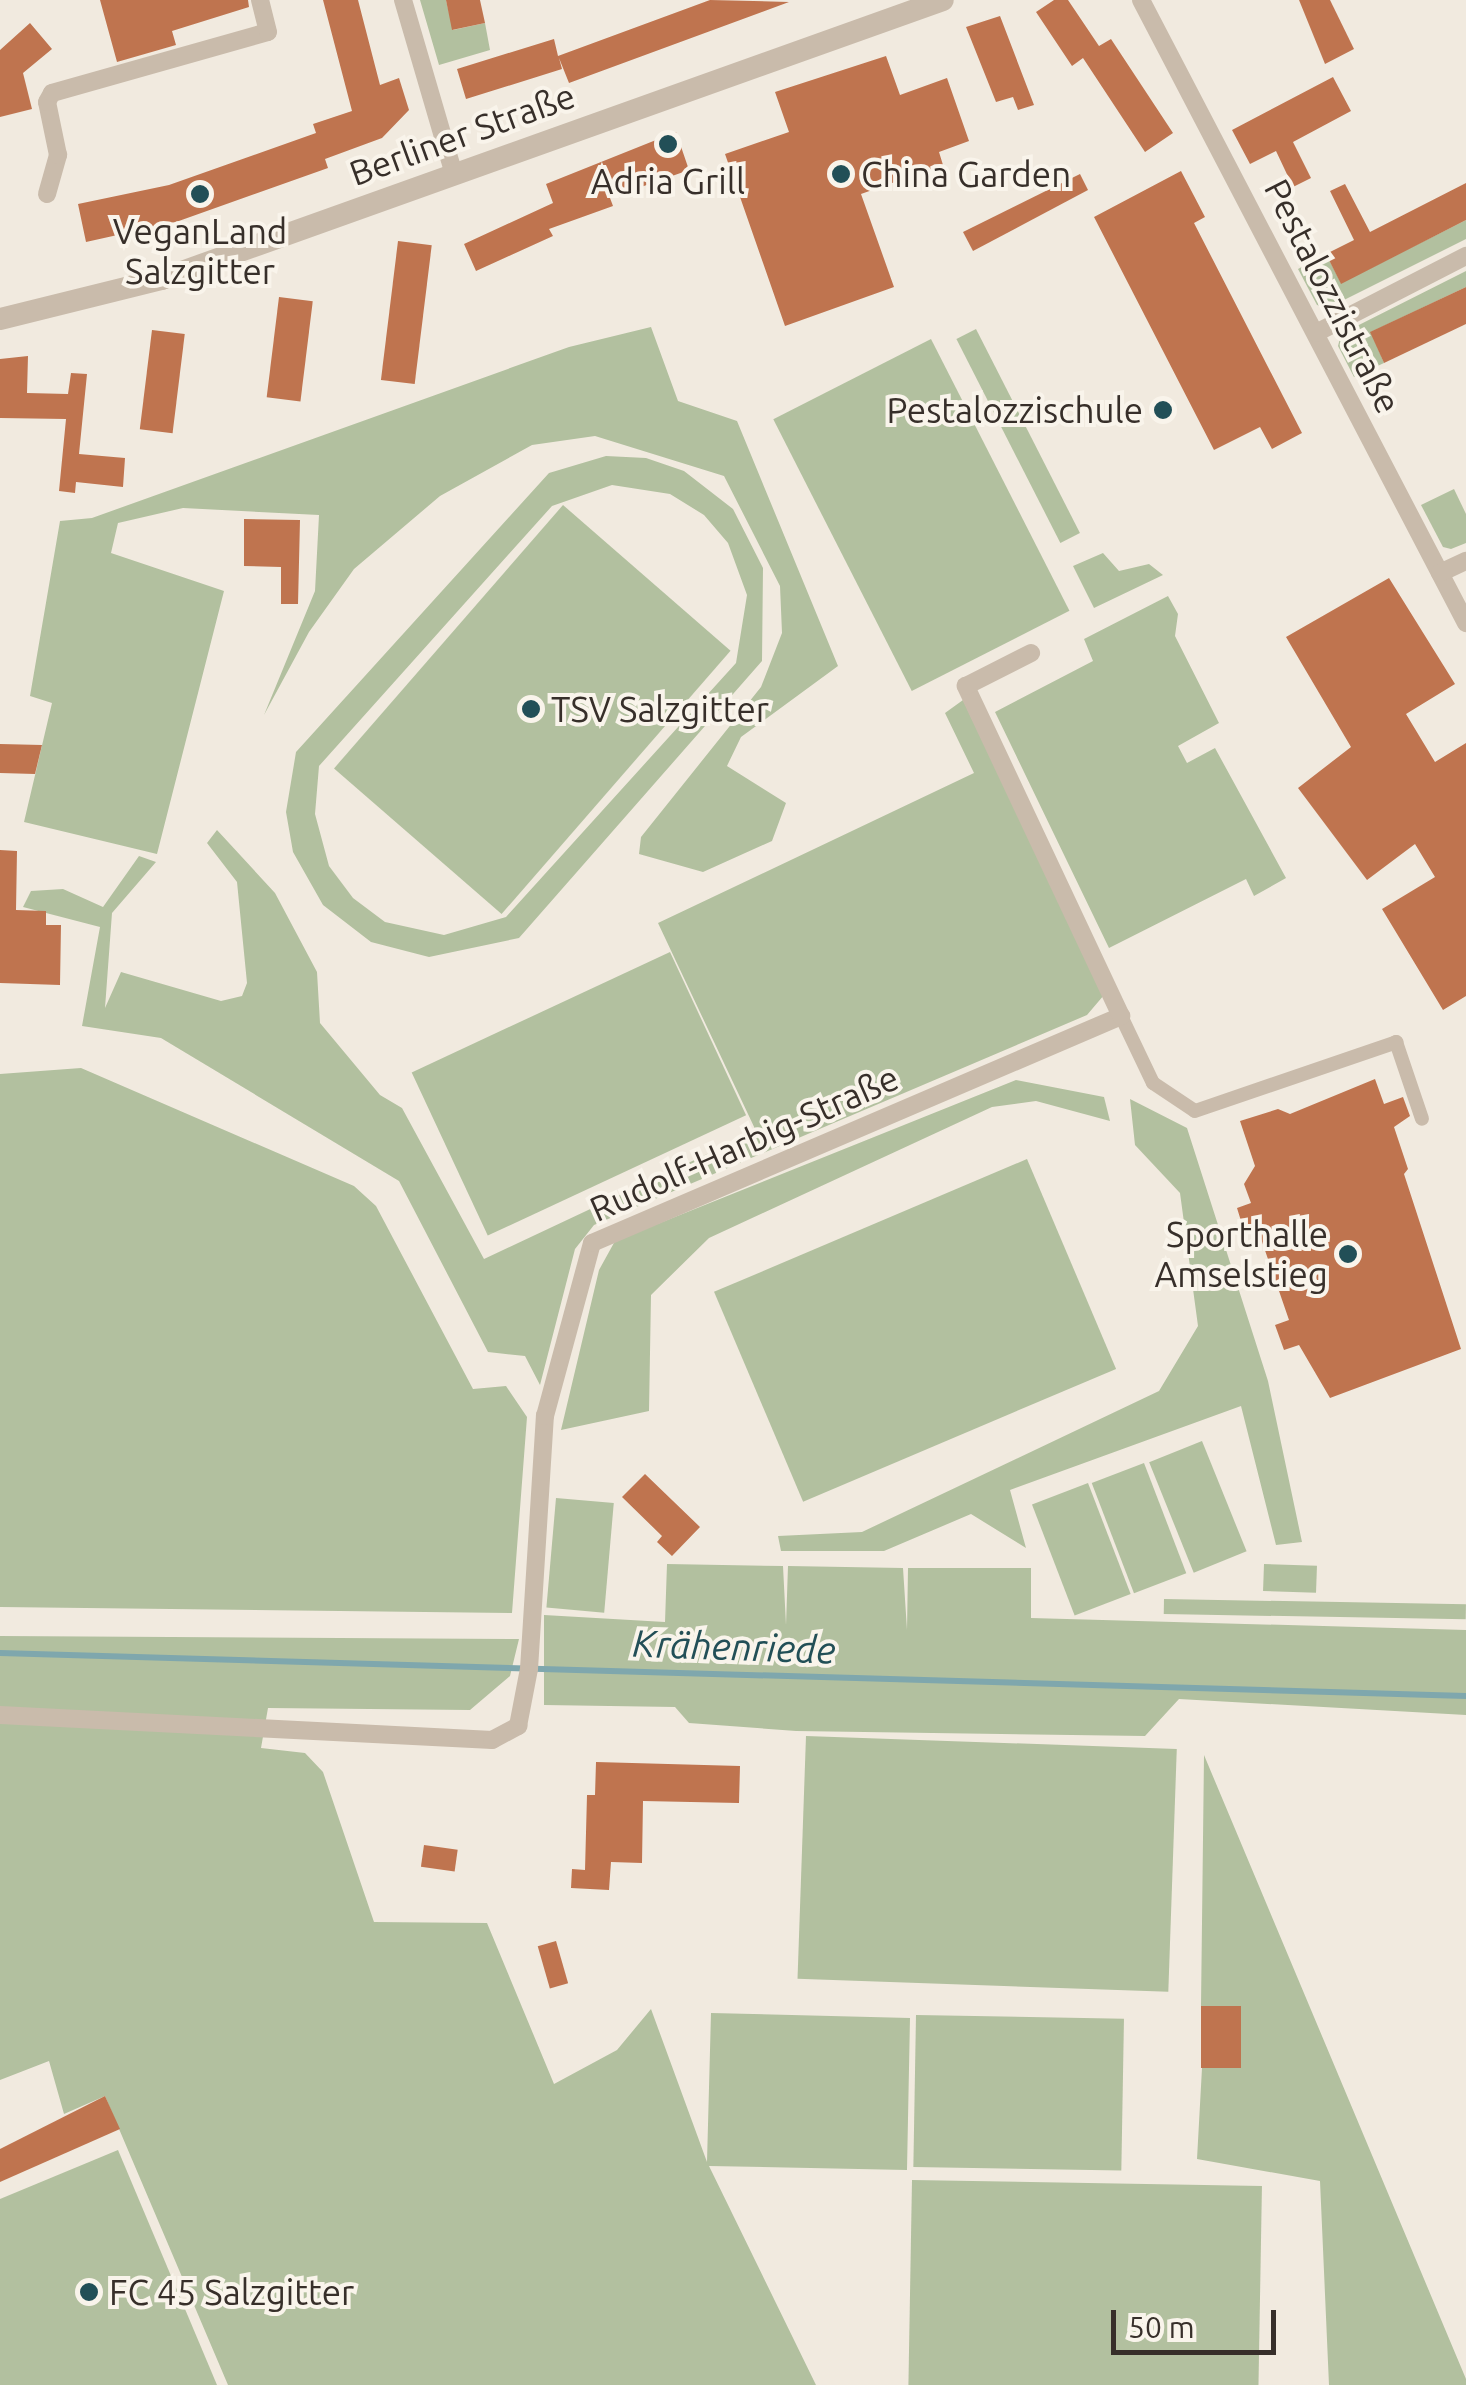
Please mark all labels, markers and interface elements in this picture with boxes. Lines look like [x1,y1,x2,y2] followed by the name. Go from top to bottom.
[344,74,580,194] street label: Berliner Straße
[657,133,679,155] marker: Adria Grill
[861,153,1071,195] place label: China Garden
[591,160,745,202] place label: Adria Grill
[830,163,852,185] marker: China Garden
[1256,172,1410,420] street label: Pestalozzistraße
[189,183,211,205] marker: VeganLand Salzgitter
[113,210,287,292] place label: VeganLand Salzgitter
[887,389,1143,431] place label: Pestalozzischule
[1152,399,1174,421] marker: Pestalozzischule
[551,688,769,730] place label: TSV Salzgitter
[520,698,542,720] marker: TSV Salzgitter
[583,1056,905,1230] street label: Rudolf-Harbig-Straße
[1154,1213,1328,1295] place label: Sporthalle Amselstieg
[1337,1243,1359,1265] marker: Sporthalle Amselstieg
[632,1621,836,1673] water label: Krähenriede
[109,2271,354,2313] place label: FC 45 Salzgitter
[78,2281,100,2303] marker: FC 45 Salzgitter
[1116,2290,1281,2352] scale bar
[1128,2310,1195,2344] text: 50 m

